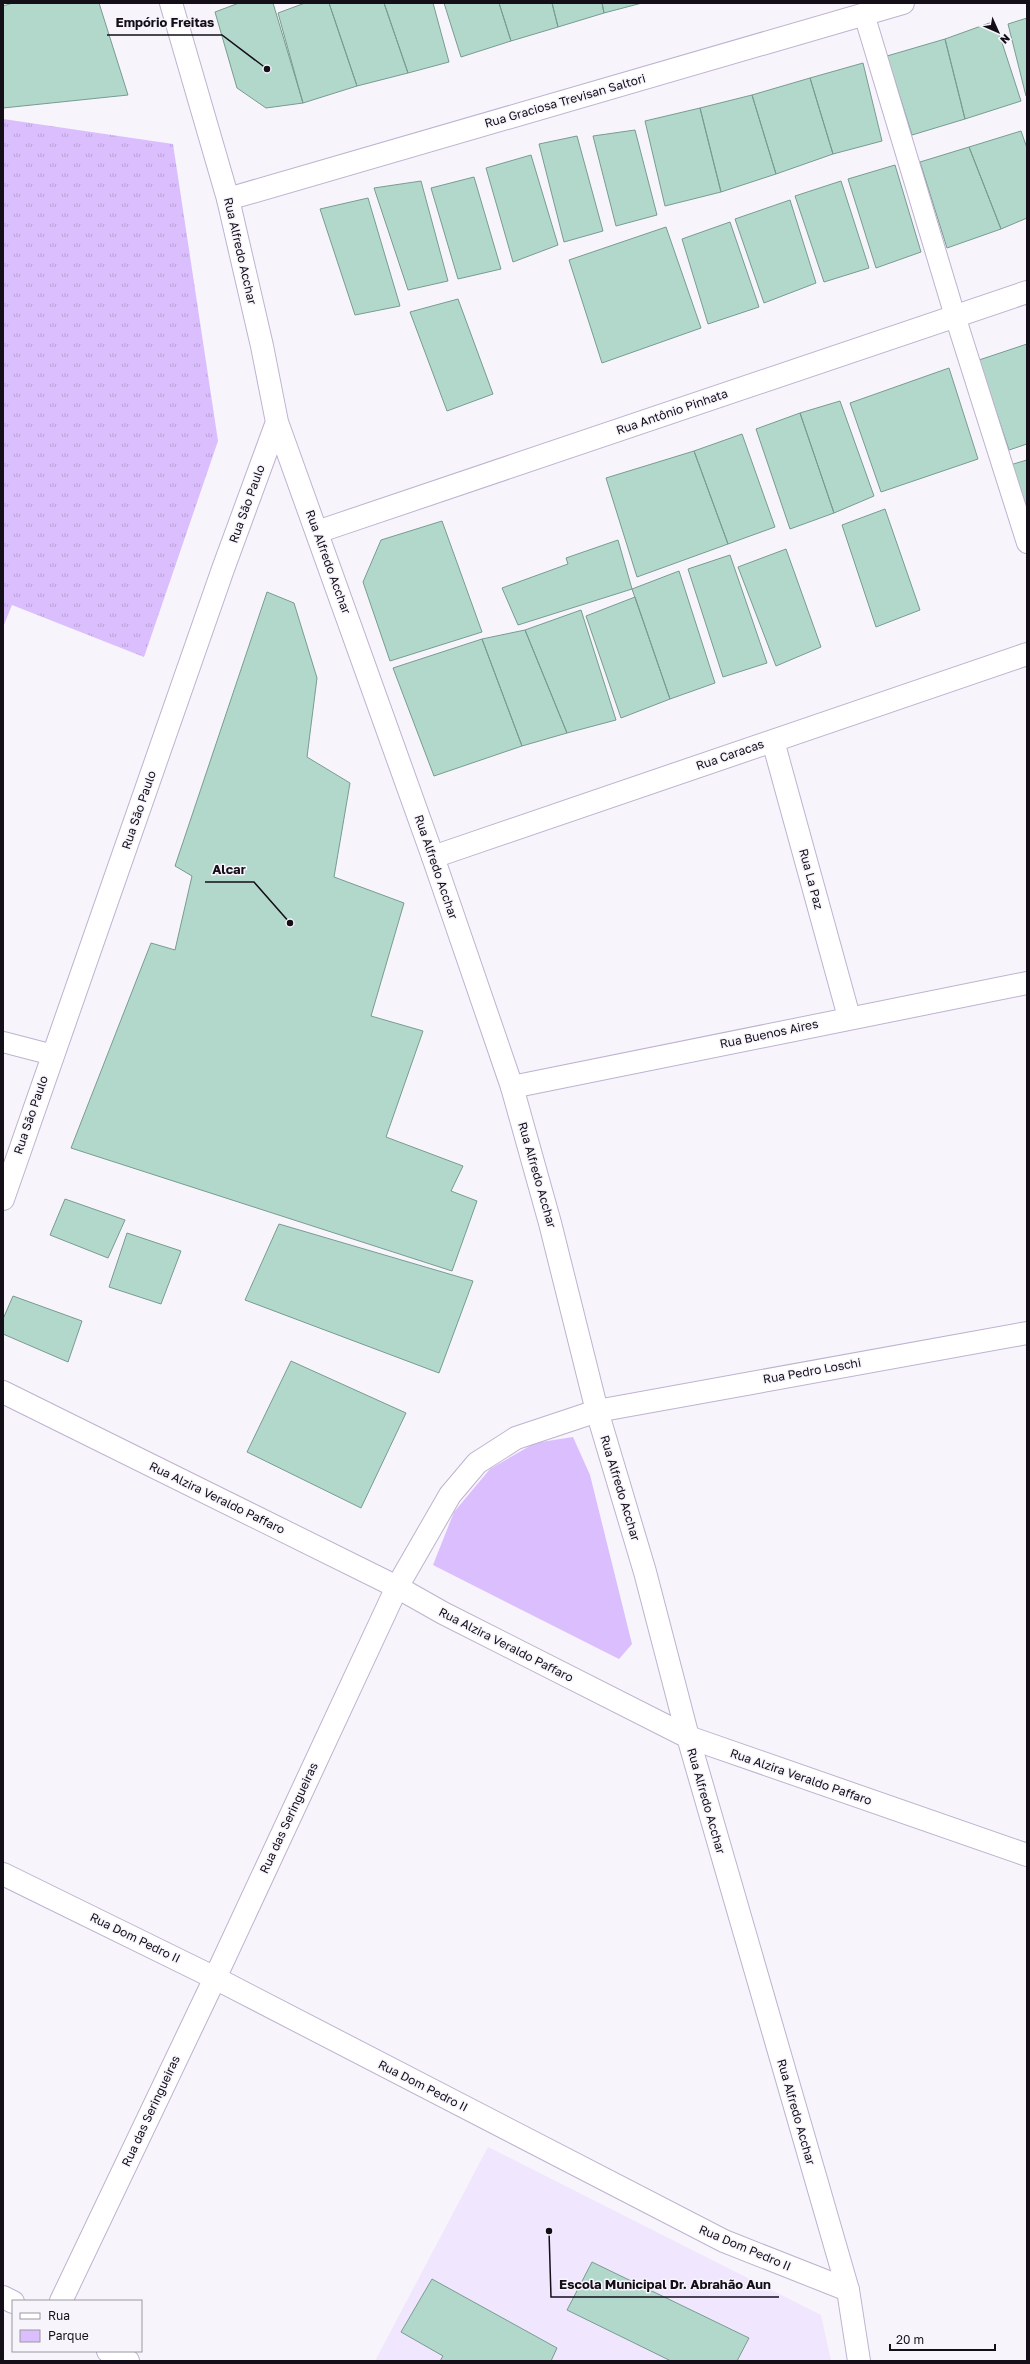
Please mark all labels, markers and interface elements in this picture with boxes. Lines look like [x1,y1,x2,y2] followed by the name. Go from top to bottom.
[107,10,222,35] callout: Empório Freitas
[978,12,1018,52] north arrow
[116,14,214,30] text: Empório Freitas
[998,32,1013,47] text: N
[483,70,647,131] street label: Rua Graciosa Trevisan Saltori
[221,196,260,306] street label: Rua Alfredo Acchar
[614,385,730,438] street label: Rua Antônio Pinhata
[225,463,268,545] street label: Rua São Paulo
[303,508,354,616] street label: Rua Alfredo Acchar
[694,736,766,773] street label: Rua Caracas
[118,768,159,851] street label: Rua São Paulo
[412,813,462,921] street label: Rua Alfredo Acchar
[796,847,827,911] street label: Rua La Paz
[205,857,254,882] callout: Alcar
[212,861,246,877] text: Alcar
[718,1016,820,1051] street label: Rua Buenos Aires
[10,1073,51,1156] street label: Rua São Paulo
[515,1120,560,1230] street label: Rua Alfredo Acchar
[762,1355,862,1387] street label: Rua Pedro Loschi
[597,1433,644,1543] street label: Rua Alfredo Acchar
[147,1458,287,1537] street label: Rua Alzira Veraldo Paffaro
[436,1604,576,1685] street label: Rua Alzira Veraldo Paffaro
[728,1745,874,1808] street label: Rua Alzira Veraldo Paffaro
[684,1746,729,1856] street label: Rua Alfredo Acchar
[256,1760,321,1876] street label: Rua das Seringueiras
[88,1909,183,1966] street label: Rua Dom Pedro II
[118,2053,183,2169] street label: Rua das Seringueiras
[376,2056,471,2115] street label: Rua Dom Pedro II
[774,2057,819,2167] street label: Rua Alfredo Acchar
[697,2221,793,2274] street label: Rua Dom Pedro II
[551,2272,779,2297] callout: Escola Municipal Dr. Abrahão Aun
[559,2276,771,2292] text: Escola Municipal Dr. Abrahão Aun
[12,2300,142,2352] legend
[48,2308,70,2323] text: Rua
[890,2326,995,2352] scale bar
[48,2328,89,2343] text: Parque
[896,2332,924,2347] text: 20 m

